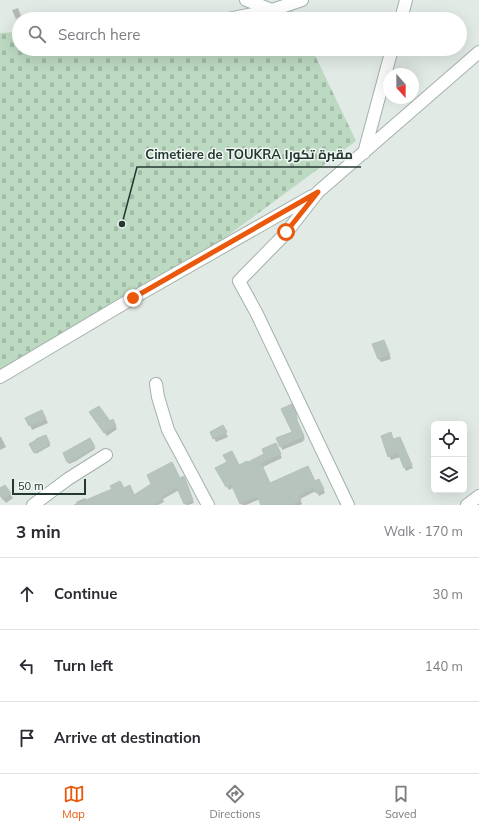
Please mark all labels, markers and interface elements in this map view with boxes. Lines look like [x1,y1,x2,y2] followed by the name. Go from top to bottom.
[12,12,467,56] search box
[26,23,48,45] icon: search
[58,25,140,44] text: Search here
[383,68,419,104] north arrow
[137,142,361,167] callout: Cimetiere de TOUKRA مقبرة تكورا
[145,146,353,163] text: Cimetiere de TOUKRA مقبرة تكورا
[277,223,295,241] route start
[124,289,142,307] route end
[431,421,467,493] map controls
[431,421,467,457] button: locate
[431,457,467,493] button: layers
[12,477,86,496] scale bar
[18,479,44,493] text: 50 m
[16,521,61,542] text: 3 min
[384,523,463,539] text: Walk · 170 m
[16,583,38,605] icon: ahead
[54,584,117,603] text: Continue
[433,586,463,602] text: 30 m
[16,655,38,677] icon: left
[54,656,113,675] text: Turn left
[425,658,463,674] text: 140 m
[16,727,38,749] icon: arrive
[54,728,201,747] text: Arrive at destination
[62,783,85,821] tab: Map
[210,783,260,821] tab: Directions
[385,783,417,821] tab: Saved

